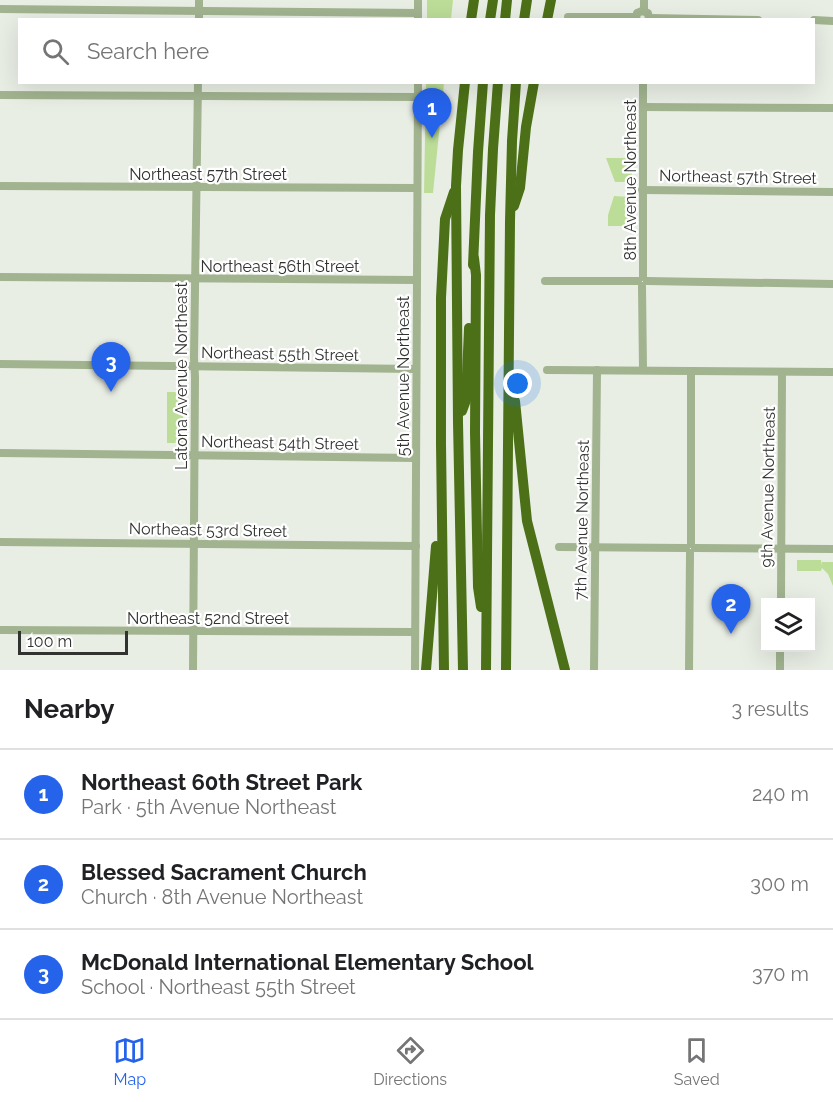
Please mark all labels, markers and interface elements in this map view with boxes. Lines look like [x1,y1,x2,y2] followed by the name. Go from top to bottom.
[18,18,815,84] search box
[39,35,72,68] icon: search
[87,38,209,64] text: Search here
[412,88,452,138] pin: 1
[621,99,640,261] street label: 8th Avenue Northeast
[129,165,287,184] street label: Northeast 57th Street
[659,166,818,188] street label: Northeast 57th Street
[201,257,360,276] street label: Northeast 56th Street
[172,281,191,470] street label: Latona Avenue Northeast
[394,295,413,456] street label: 5th Avenue Northeast
[92,342,130,392] pin: 3
[201,343,360,365] street label: Northeast 55th Street
[503,369,532,398] your location
[757,406,779,568] street label: 9th Avenue Northeast
[201,432,360,454] street label: Northeast 54th Street
[571,439,593,600] street label: 7th Avenue Northeast
[129,519,288,541] street label: Northeast 53rd Street
[712,584,750,634] pin: 2
[761,598,815,652] map controls
[761,598,815,652] button: layers
[127,609,290,628] street label: Northeast 52nd Street
[18,628,128,656] scale bar
[27,632,72,651] text: 100 m
[24,694,114,724] text: Nearby
[731,697,809,721] text: 3 results
[81,769,362,795] text: Northeast 60th Street Park
[39,782,48,806] text: 1
[752,782,809,806] text: 240 m
[81,795,336,819] text: Park · 5th Avenue Northeast
[81,859,367,885] text: Blessed Sacrament Church
[38,872,49,896] text: 2
[750,872,809,896] text: 300 m
[81,885,363,909] text: Church · 8th Avenue Northeast
[81,949,533,975] text: McDonald International Elementary School
[38,962,49,986] text: 3
[752,962,809,986] text: 370 m
[81,975,356,999] text: School · Northeast 55th Street
[113,1034,146,1089] tab: Map
[373,1034,447,1089] tab: Directions
[674,1034,720,1089] tab: Saved

